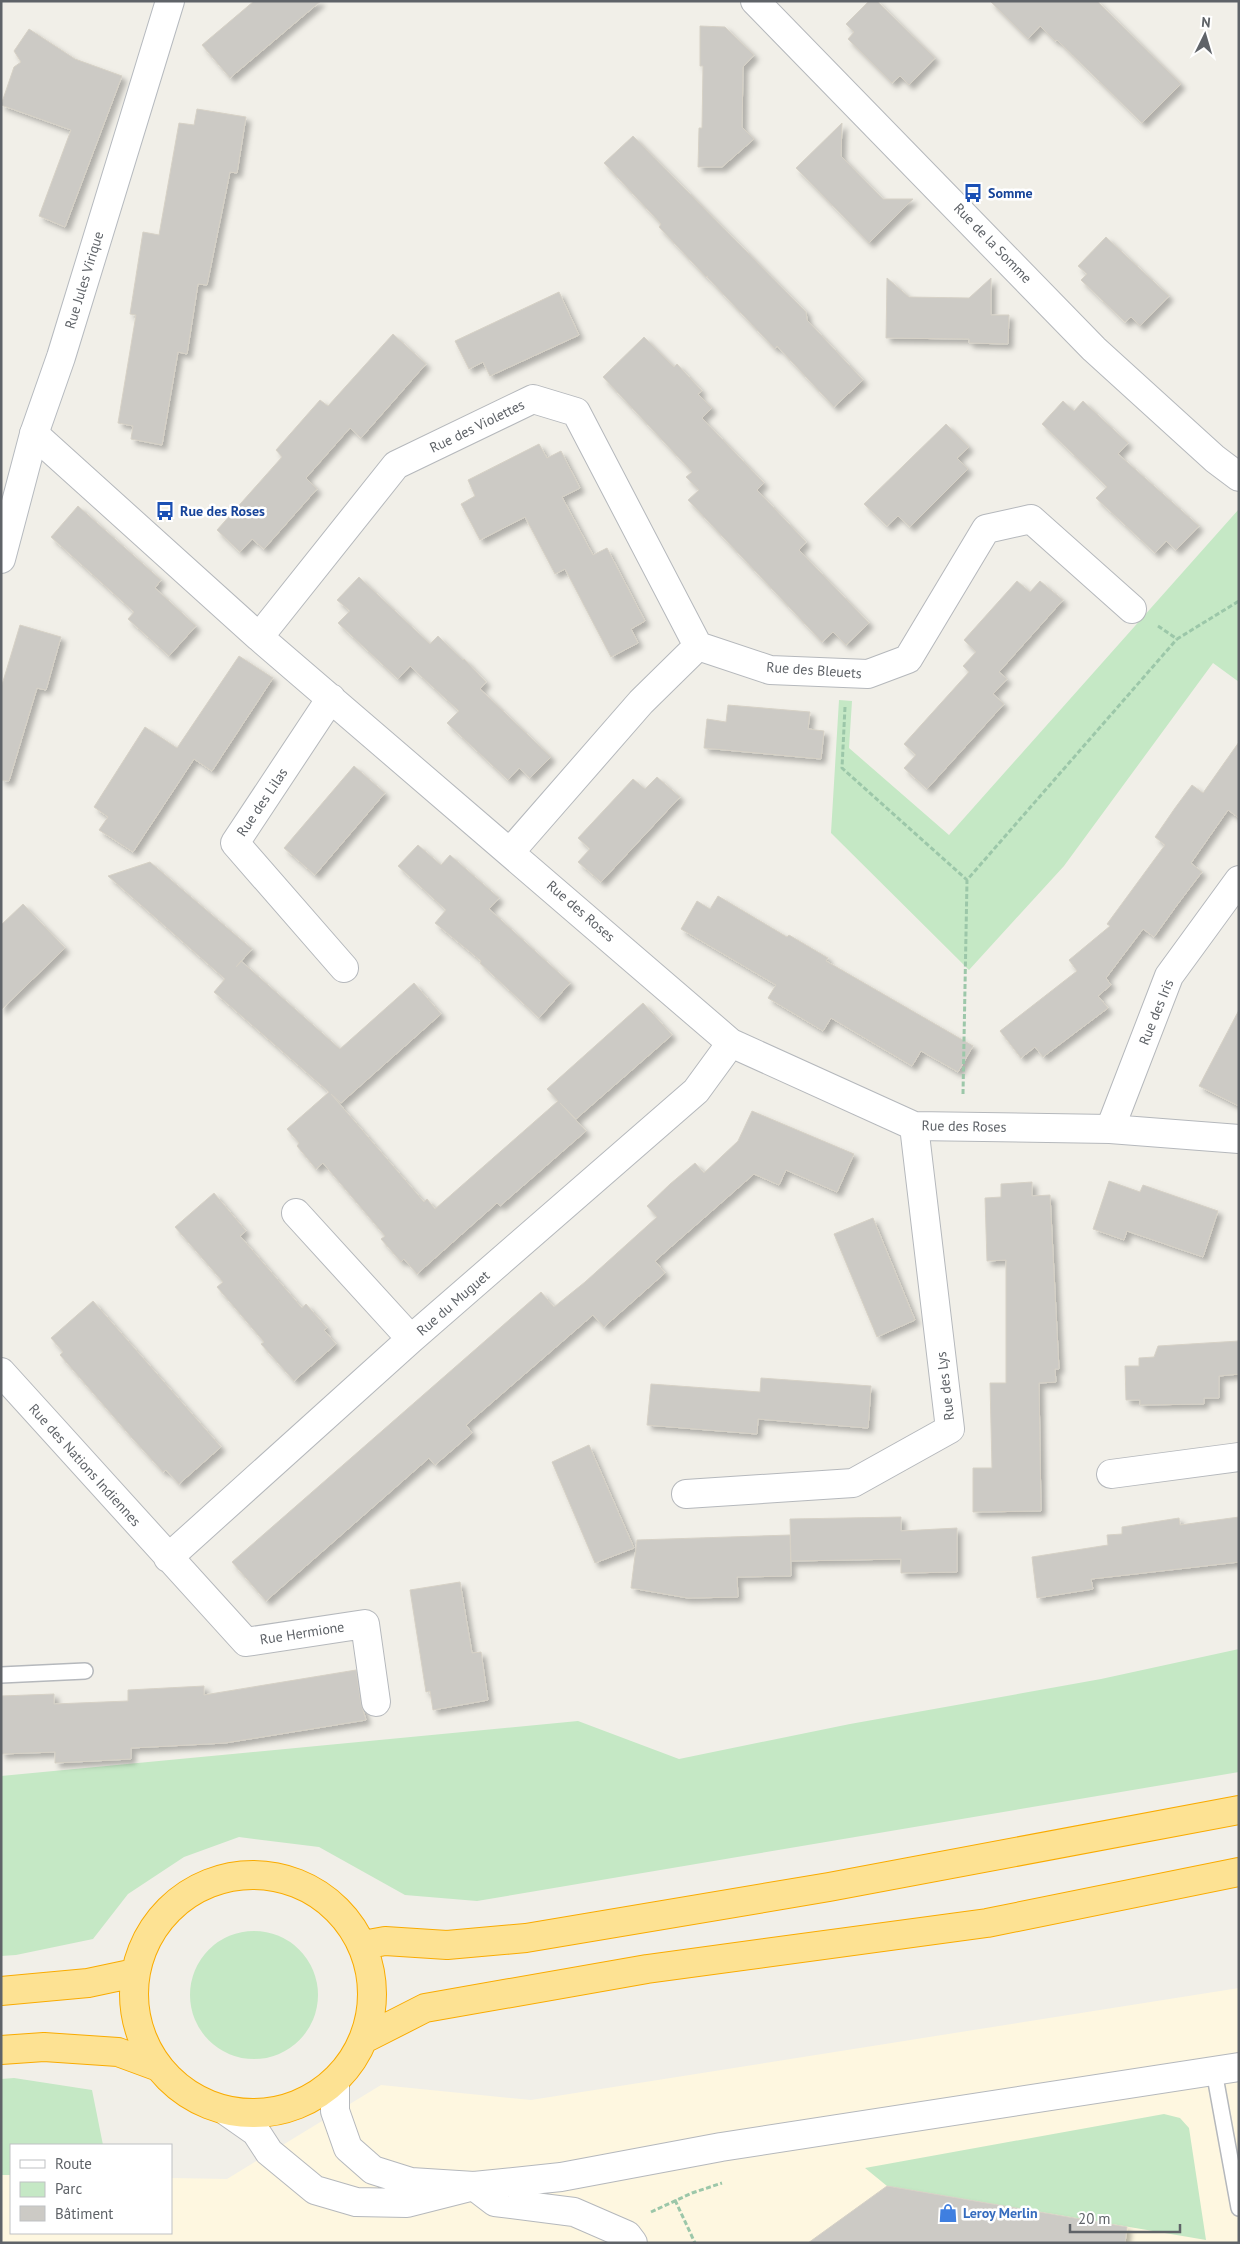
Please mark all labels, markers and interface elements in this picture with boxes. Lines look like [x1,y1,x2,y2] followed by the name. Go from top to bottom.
[1180,10,1230,60] north arrow
[1201,13,1212,31] text: N
[962,182,984,204] bus stop icon: Somme
[988,184,1033,202] place label: Somme
[950,199,1036,287] street label: Rue de la Somme
[61,229,107,331] street label: Rue Jules Virique
[427,395,527,457] street label: Rue des Violettes
[154,500,176,522] bus stop icon: Rue des Roses
[180,502,265,520] place label: Rue des Roses
[766,658,862,682] street label: Rue des Bleuets
[233,764,292,840] street label: Rue des Lilas
[543,876,619,946] street label: Rue des Roses
[1135,976,1177,1048] street label: Rue des Iris
[921,1116,1007,1136] street label: Rue des Roses
[413,1266,493,1340] street label: Rue du Muguet
[932,1350,958,1421] street label: Rue des Lys
[25,1400,145,1530] street label: Rue des Nations Indiennes
[258,1617,346,1649] street label: Rue Hermione
[10,2144,172,2234] legend
[55,2154,92,2173] text: Route
[55,2179,82,2198] text: Parc
[937,2202,959,2224] shop icon: Leroy Merlin
[1070,2202,1180,2234] scale bar
[55,2204,113,2223] text: Bâtiment
[963,2204,1038,2222] place label: Leroy Merlin
[1078,2209,1111,2228] text: 20 m

